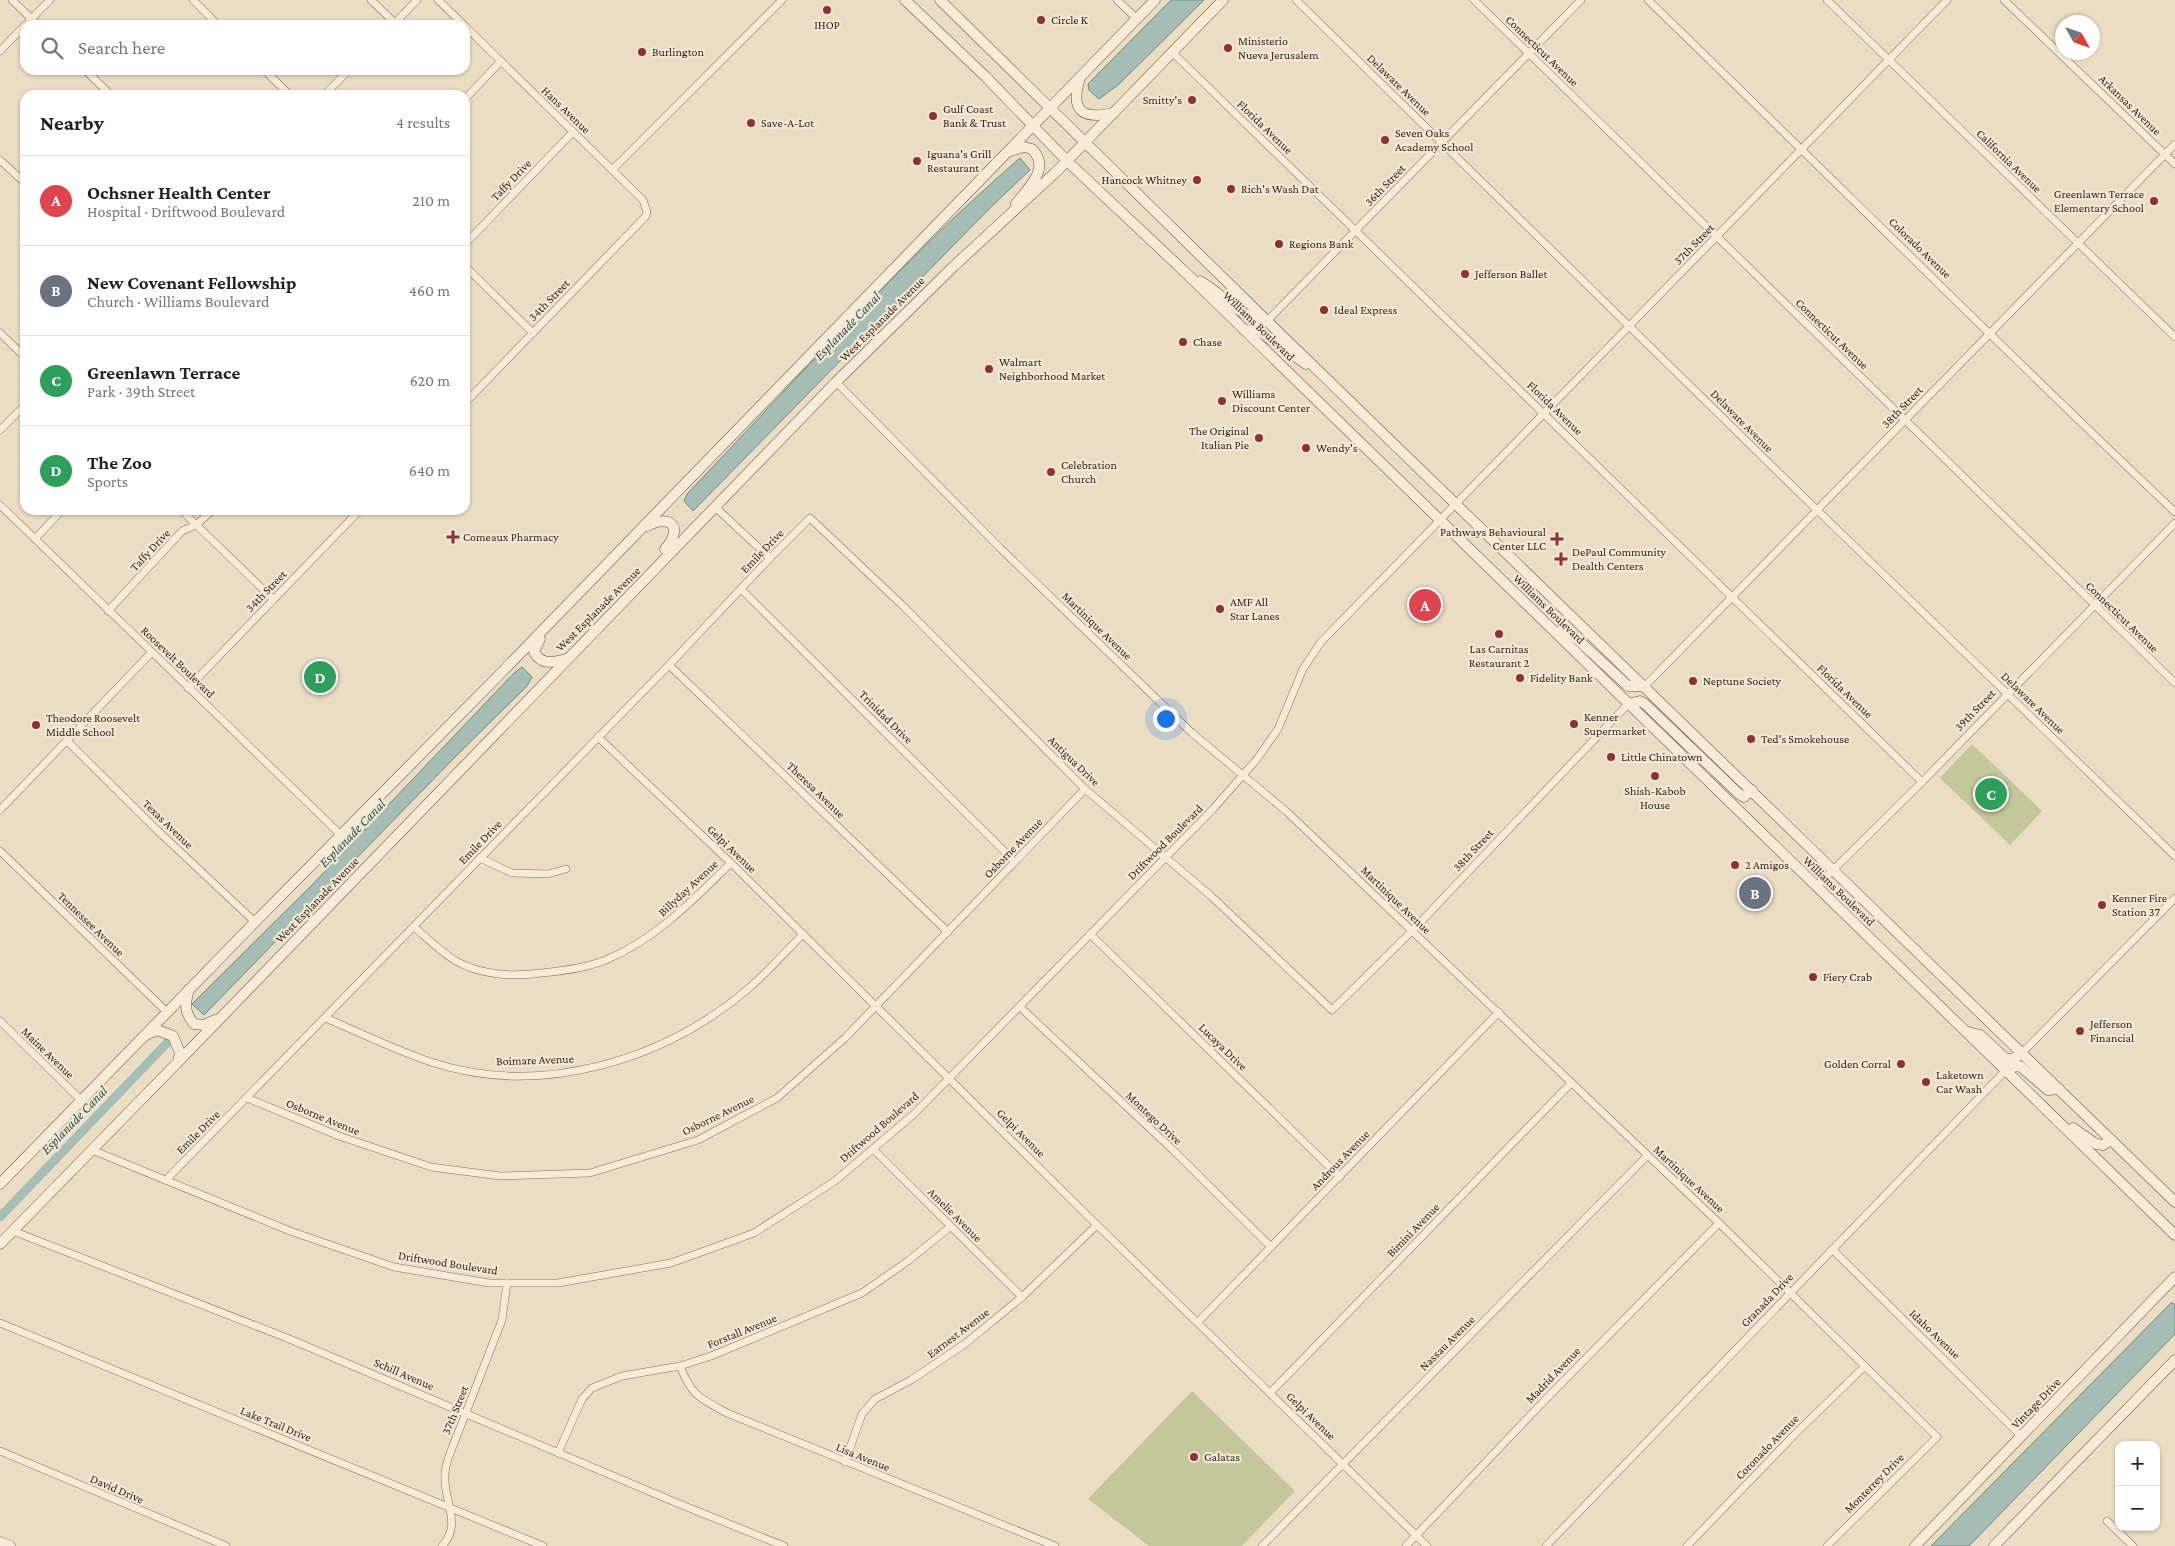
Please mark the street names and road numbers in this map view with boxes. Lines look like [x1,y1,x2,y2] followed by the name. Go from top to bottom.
[1503,13,1581,89] street label: Connecticut Avenue
[1364,51,1434,119] street label: Delaware Avenue
[2096,72,2164,138] street label: Arkansas Avenue
[539,83,593,137] street label: Hans Avenue
[1234,97,1296,157] street label: Florida Avenue
[1973,126,2045,196] street label: California Avenue
[488,156,534,204] street label: Taffy Drive
[1362,161,1409,209] street label: 36th Street
[1886,215,1954,281] street label: Colorado Avenue
[1671,220,1718,268] street label: 37th Street
[837,274,927,364] street label: West Esplanade Avenue
[526,275,573,324] street label: 34th Street
[1220,288,1298,364] street label: Williams Boulevard
[1793,296,1871,372] street label: Connecticut Avenue
[1524,378,1586,438] street label: Florida Avenue
[1879,382,1926,431] street label: 38th Street
[1708,387,1776,455] street label: Delaware Avenue
[127,526,173,574] street label: Taffy Drive
[737,526,787,576] street label: Emile Drive
[553,564,643,654] street label: West Esplanade Avenue
[243,566,290,615] street label: 34th Street
[1510,571,1588,647] street label: Williams Boulevard
[2083,579,2161,655] street label: Connecticut Avenue
[1059,589,1135,663] street label: Martinique Avenue
[138,623,218,701] street label: Roosevelt Boulevard
[1814,661,1876,721] street label: Florida Avenue
[1998,669,2068,737] street label: Delaware Avenue
[1952,686,1999,734] street label: 39th Street
[856,687,916,747] street label: Trinidad Drive
[1045,733,1103,789] street label: Antigua Drive
[784,759,848,821] street label: Theresa Avenue
[140,797,196,851] street label: Texas Avenue
[1124,801,1206,883] street label: Driftwood Boulevard
[981,815,1045,881] street label: Osborne Avenue
[455,817,505,867] street label: Emile Drive
[704,822,760,876] street label: Gelpi Avenue
[1450,825,1497,874] street label: 38th Street
[1800,853,1878,929] street label: Williams Boulevard
[272,854,362,946] street label: West Esplanade Avenue
[655,857,721,919] street label: Billyday Avenue
[1358,863,1434,937] street label: Martinique Avenue
[55,889,127,959] street label: Tennessee Avenue
[1196,1020,1250,1074] street label: Lucaya Drive
[19,1024,77,1082] street label: Maine Avenue
[496,1052,574,1068] street label: Boimare Avenue
[836,1088,922,1165] street label: Driftwood Boulevard
[1123,1088,1185,1148] street label: Montego Drive
[680,1092,756,1138] street label: Osborne Avenue
[284,1096,362,1138] street label: Osborne Avenue
[994,1106,1048,1160] street label: Gelpi Avenue
[173,1107,223,1157] street label: Emile Drive
[1308,1127,1372,1193] street label: Androus Avenue
[1651,1143,1727,1215] street label: Martinique Avenue
[925,1185,985,1245] street label: Amelie Avenue
[1384,1200,1442,1260] street label: Bimini Avenue
[397,1248,499,1278] street label: Driftwood Boulevard
[1738,1270,1796,1330] street label: Granada Drive
[924,1305,992,1361] street label: Earnest Avenue
[1907,1306,1963,1362] street label: Idaho Avenue
[705,1311,779,1351] street label: Forstall Avenue
[1416,1312,1478,1374] street label: Nassau Avenue
[1523,1344,1583,1406] street label: Madrid Avenue
[372,1355,436,1393] street label: Schill Avenue
[2008,1375,2064,1431] street label: Vintage Drive
[439,1382,472,1437] street label: 37th Street
[1283,1389,1339,1443] street label: Gelpi Avenue
[238,1403,314,1445] street label: Lake Trail Drive
[1733,1412,1801,1482] street label: Coronado Avenue
[834,1440,892,1474] street label: Lisa Avenue
[1841,1450,1907,1516] street label: Monterrey Drive
[88,1471,146,1507] street label: David Drive

